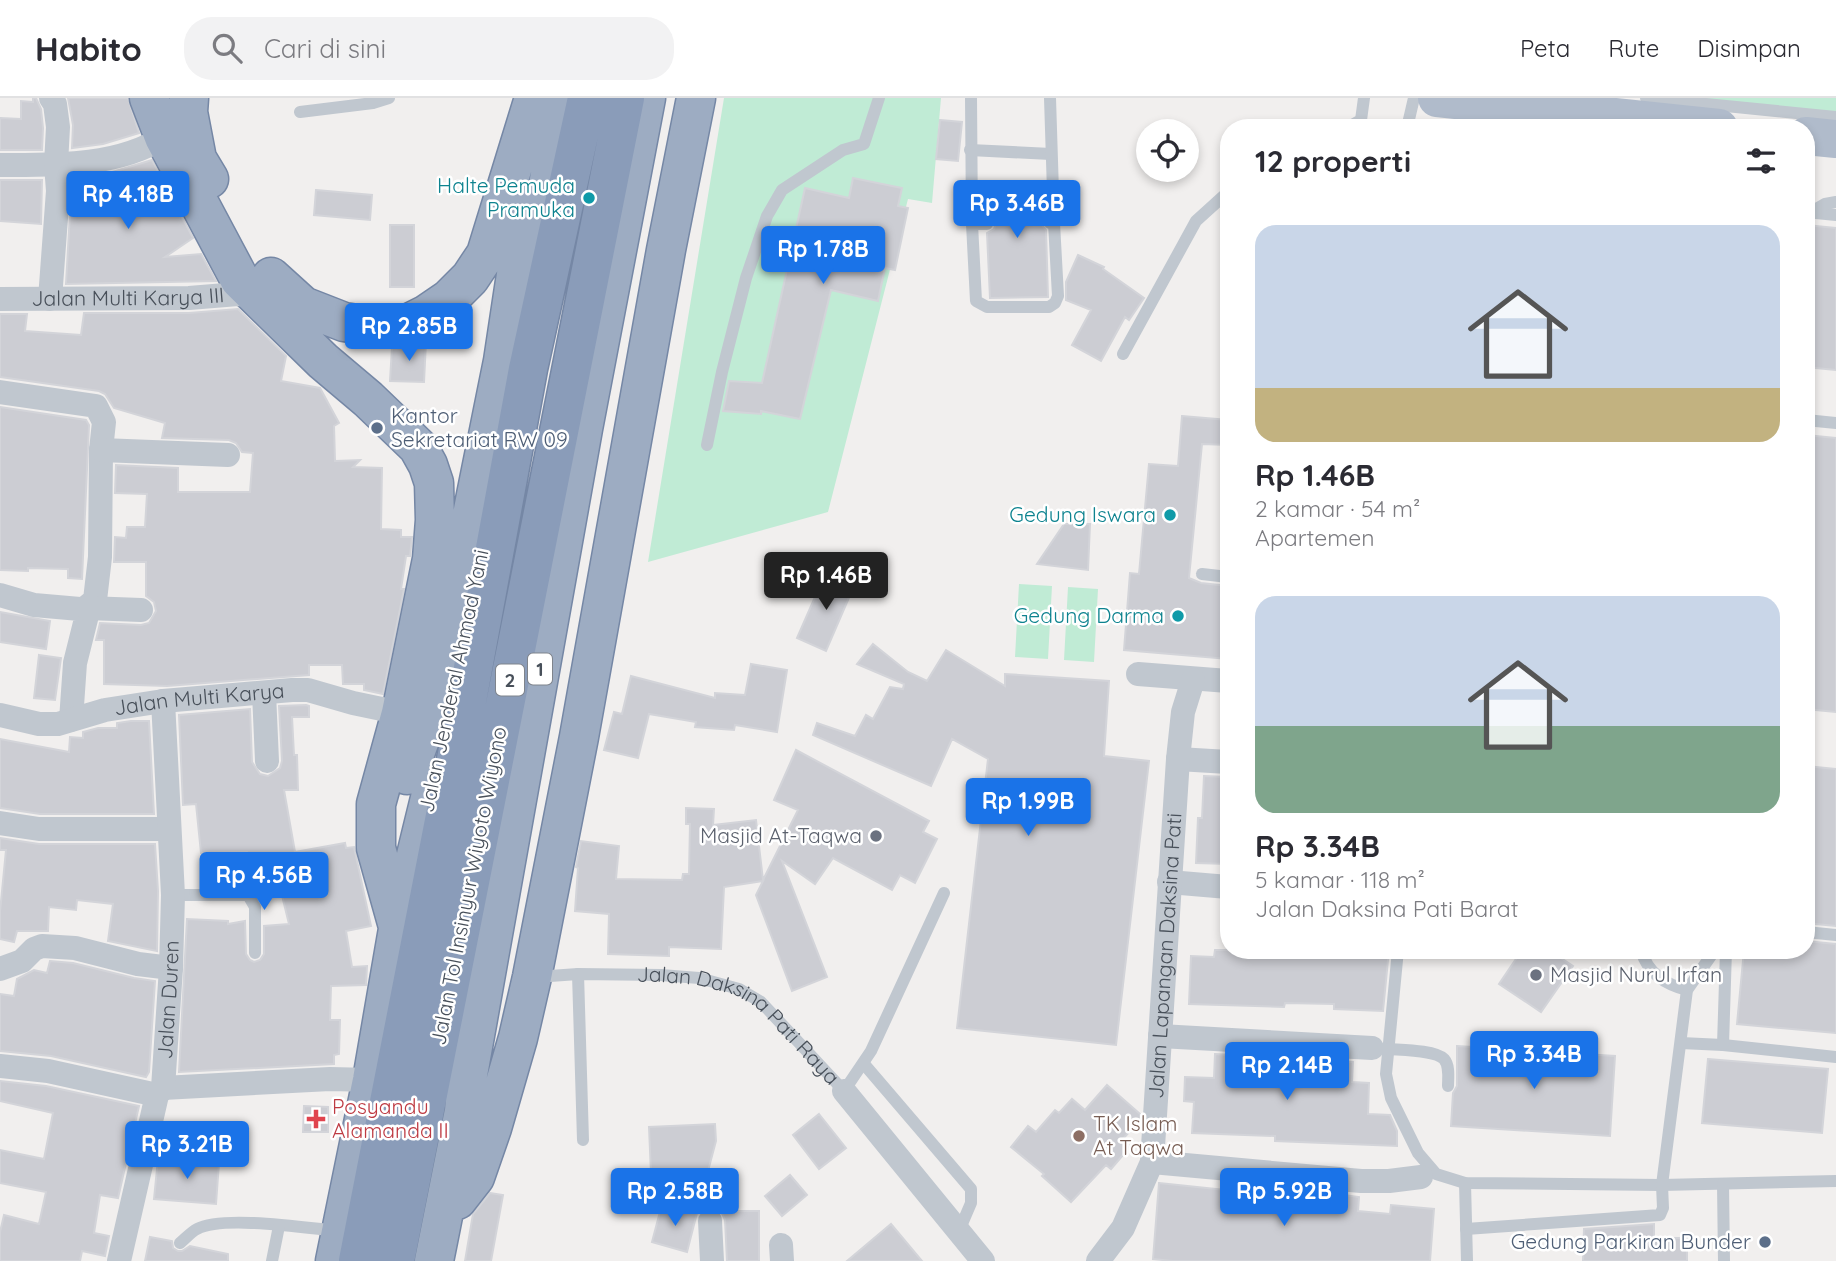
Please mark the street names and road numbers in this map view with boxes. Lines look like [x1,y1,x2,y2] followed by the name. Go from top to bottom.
[32,281,225,311] street label: Jalan Multi Karya III
[412,547,494,815] street label: Jalan Jenderal Ahmad Yani
[528,654,552,684] road number: 1
[496,664,524,695] road number: 2
[112,677,285,720] street label: Jalan Multi Karya
[424,724,512,1047] street label: Jalan Tol Insinyur Wiyoto Wiyono
[1142,812,1186,1099] street label: Jalan Lapangan Daksina Pati
[151,940,184,1060] street label: Jalan Duren
[637,961,845,1090] street label: Jalan Daksina Pati Raya

